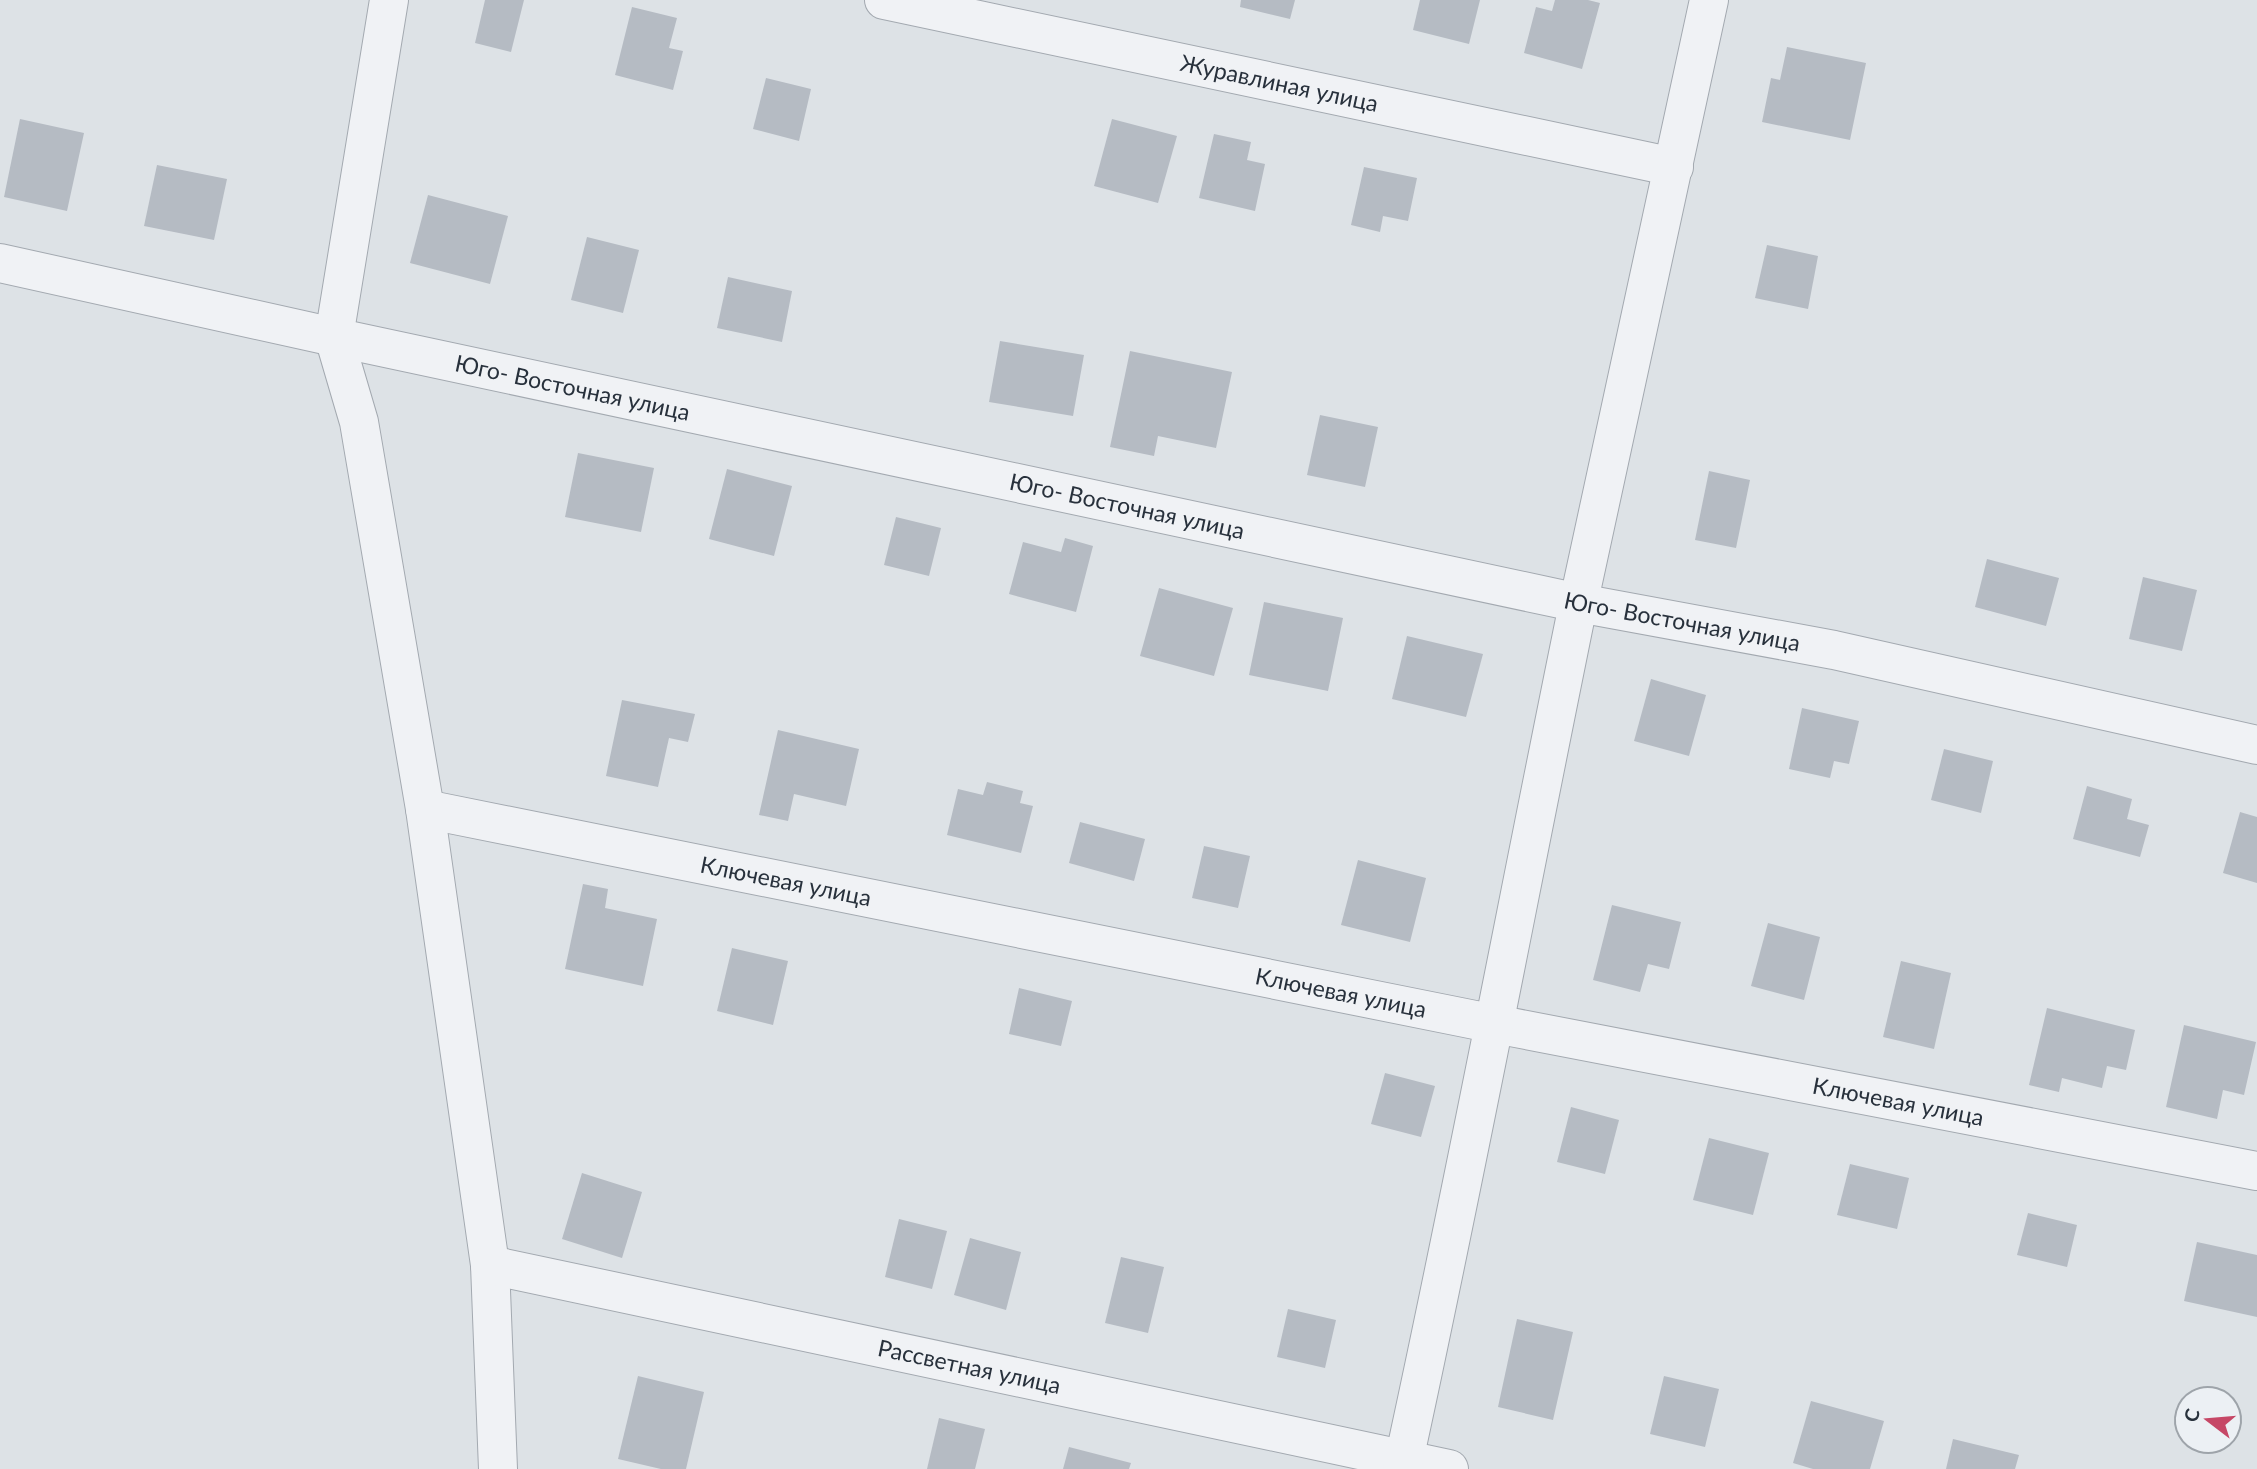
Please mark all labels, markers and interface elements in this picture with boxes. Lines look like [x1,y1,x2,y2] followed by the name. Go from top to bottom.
[1178,48,1381,117] street label: Журавлиная улица
[453,348,693,426] street label: Юго- Восточная улица
[1007,467,1247,544] street label: Юго- Восточная улица
[1562,585,1803,656] street label: Юго- Восточная улица
[698,850,874,911] street label: Ключевая улица
[1253,961,1429,1023] street label: Ключевая улица
[1810,1071,1986,1131] street label: Ключевая улица
[876,1333,1063,1399] street label: Рассветная улица
[2173,1385,2243,1455] north arrow
[2178,1406,2204,1424] text: С

